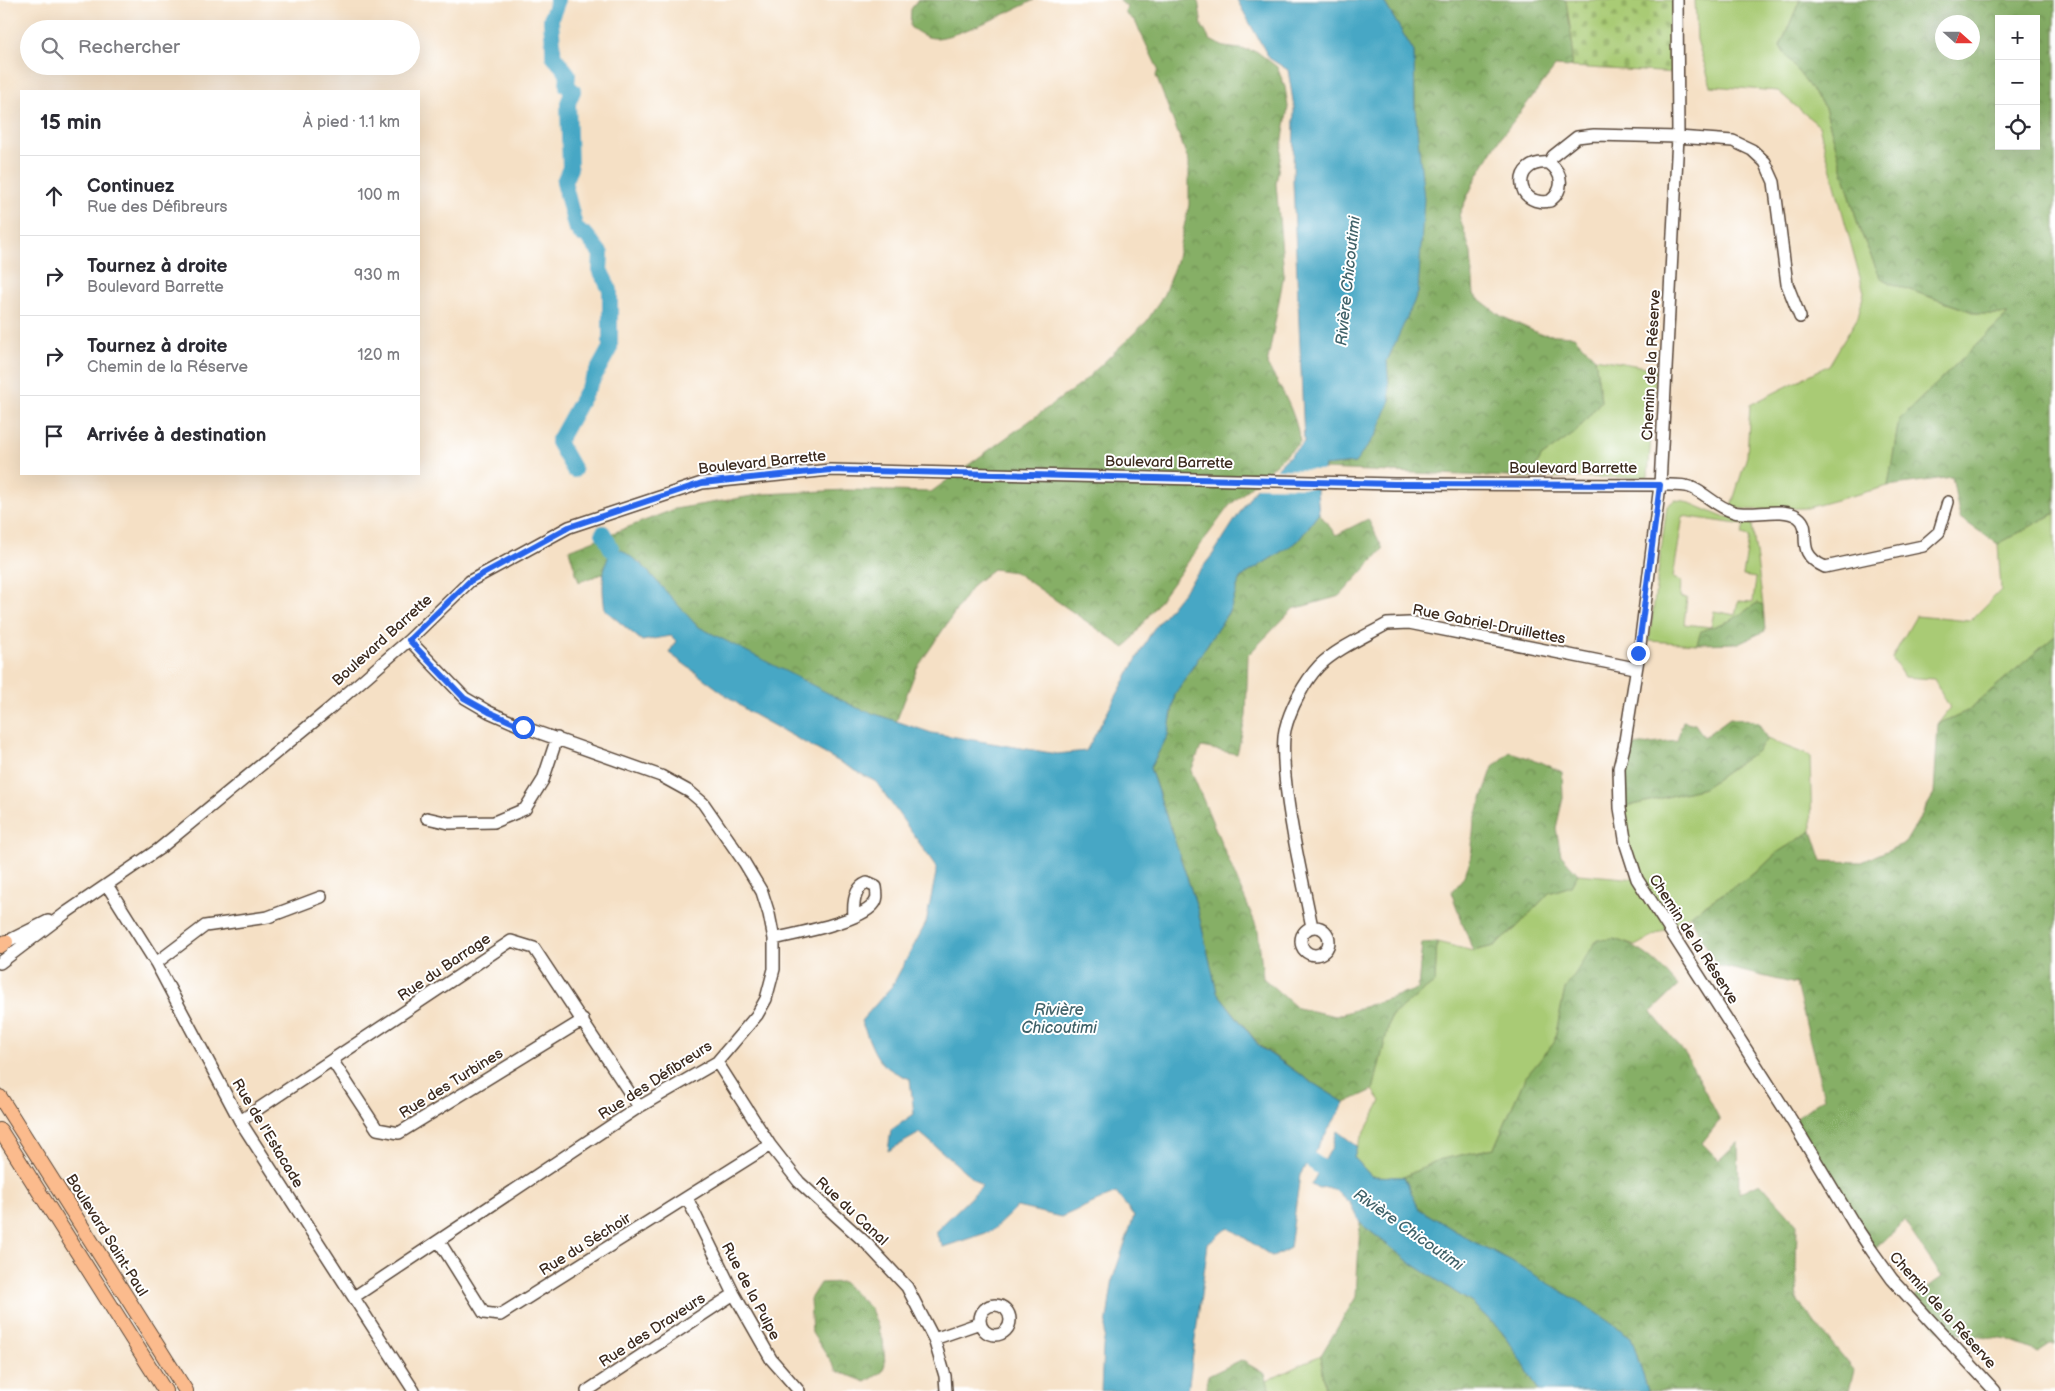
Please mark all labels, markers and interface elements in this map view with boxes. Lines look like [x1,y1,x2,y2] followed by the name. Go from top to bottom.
[1935,15,1980,60] north arrow
[1995,15,2040,150] map controls
[1995,15,2040,60] button: +
[20,20,420,75] search box
[38,34,66,62] icon: search
[78,36,180,59] text: Rechercher
[1995,60,2040,105] button: −
[1995,105,2040,150] button: locate
[40,110,101,135] text: 15 min
[303,113,400,132] text: À pied · 1.1 km
[87,175,174,198] text: Continuez
[40,182,68,210] icon: ahead
[357,186,400,205] text: 100 m
[87,198,227,217] text: Rue des Défibreurs
[1332,214,1365,347] water label: Rivière Chicoutimi
[87,255,228,278] text: Tournez à droite
[40,262,68,290] icon: right
[354,266,400,285] text: 930 m
[87,278,224,297] text: Boulevard Barrette
[1638,289,1665,441] street label: Chemin de la Réserve
[87,335,228,358] text: Tournez à droite
[40,342,68,370] icon: right
[357,346,400,365] text: 120 m
[87,358,248,377] text: Chemin de la Réserve
[40,422,68,450] icon: arrive
[87,424,266,447] text: Arrivée à destination
[697,446,827,479] street label: Boulevard Barrette
[1105,452,1233,473] street label: Boulevard Barrette
[1509,459,1637,478] street label: Boulevard Barrette
[328,590,436,690] street label: Boulevard Barrette
[1411,600,1568,649] street label: Rue Gabriel-Druillettes
[1627,642,1650,665] route end
[512,716,535,739] route start
[1645,871,1743,1008] street label: Chemin de la Réserve
[394,929,495,1006] street label: Rue du Barrage
[1021,1001,1098,1038] water label: Rivière Chicoutimi
[595,1036,716,1124] street label: Rue des Défibreurs
[396,1044,507,1123] street label: Rue des Turbines
[227,1075,308,1191] street label: Rue de l'Estacade
[61,1171,152,1300] street label: Boulevard Saint-Paul
[811,1173,892,1250] street label: Rue du Canal
[1350,1185,1468,1276] water label: Rivière Chicoutimi
[536,1208,635,1280] street label: Rue du Séchoir
[717,1239,784,1343] street label: Rue de la Pulpe
[1885,1248,2000,1373] street label: Chemin de la Réserve
[596,1289,709,1372] street label: Rue des Draveurs

